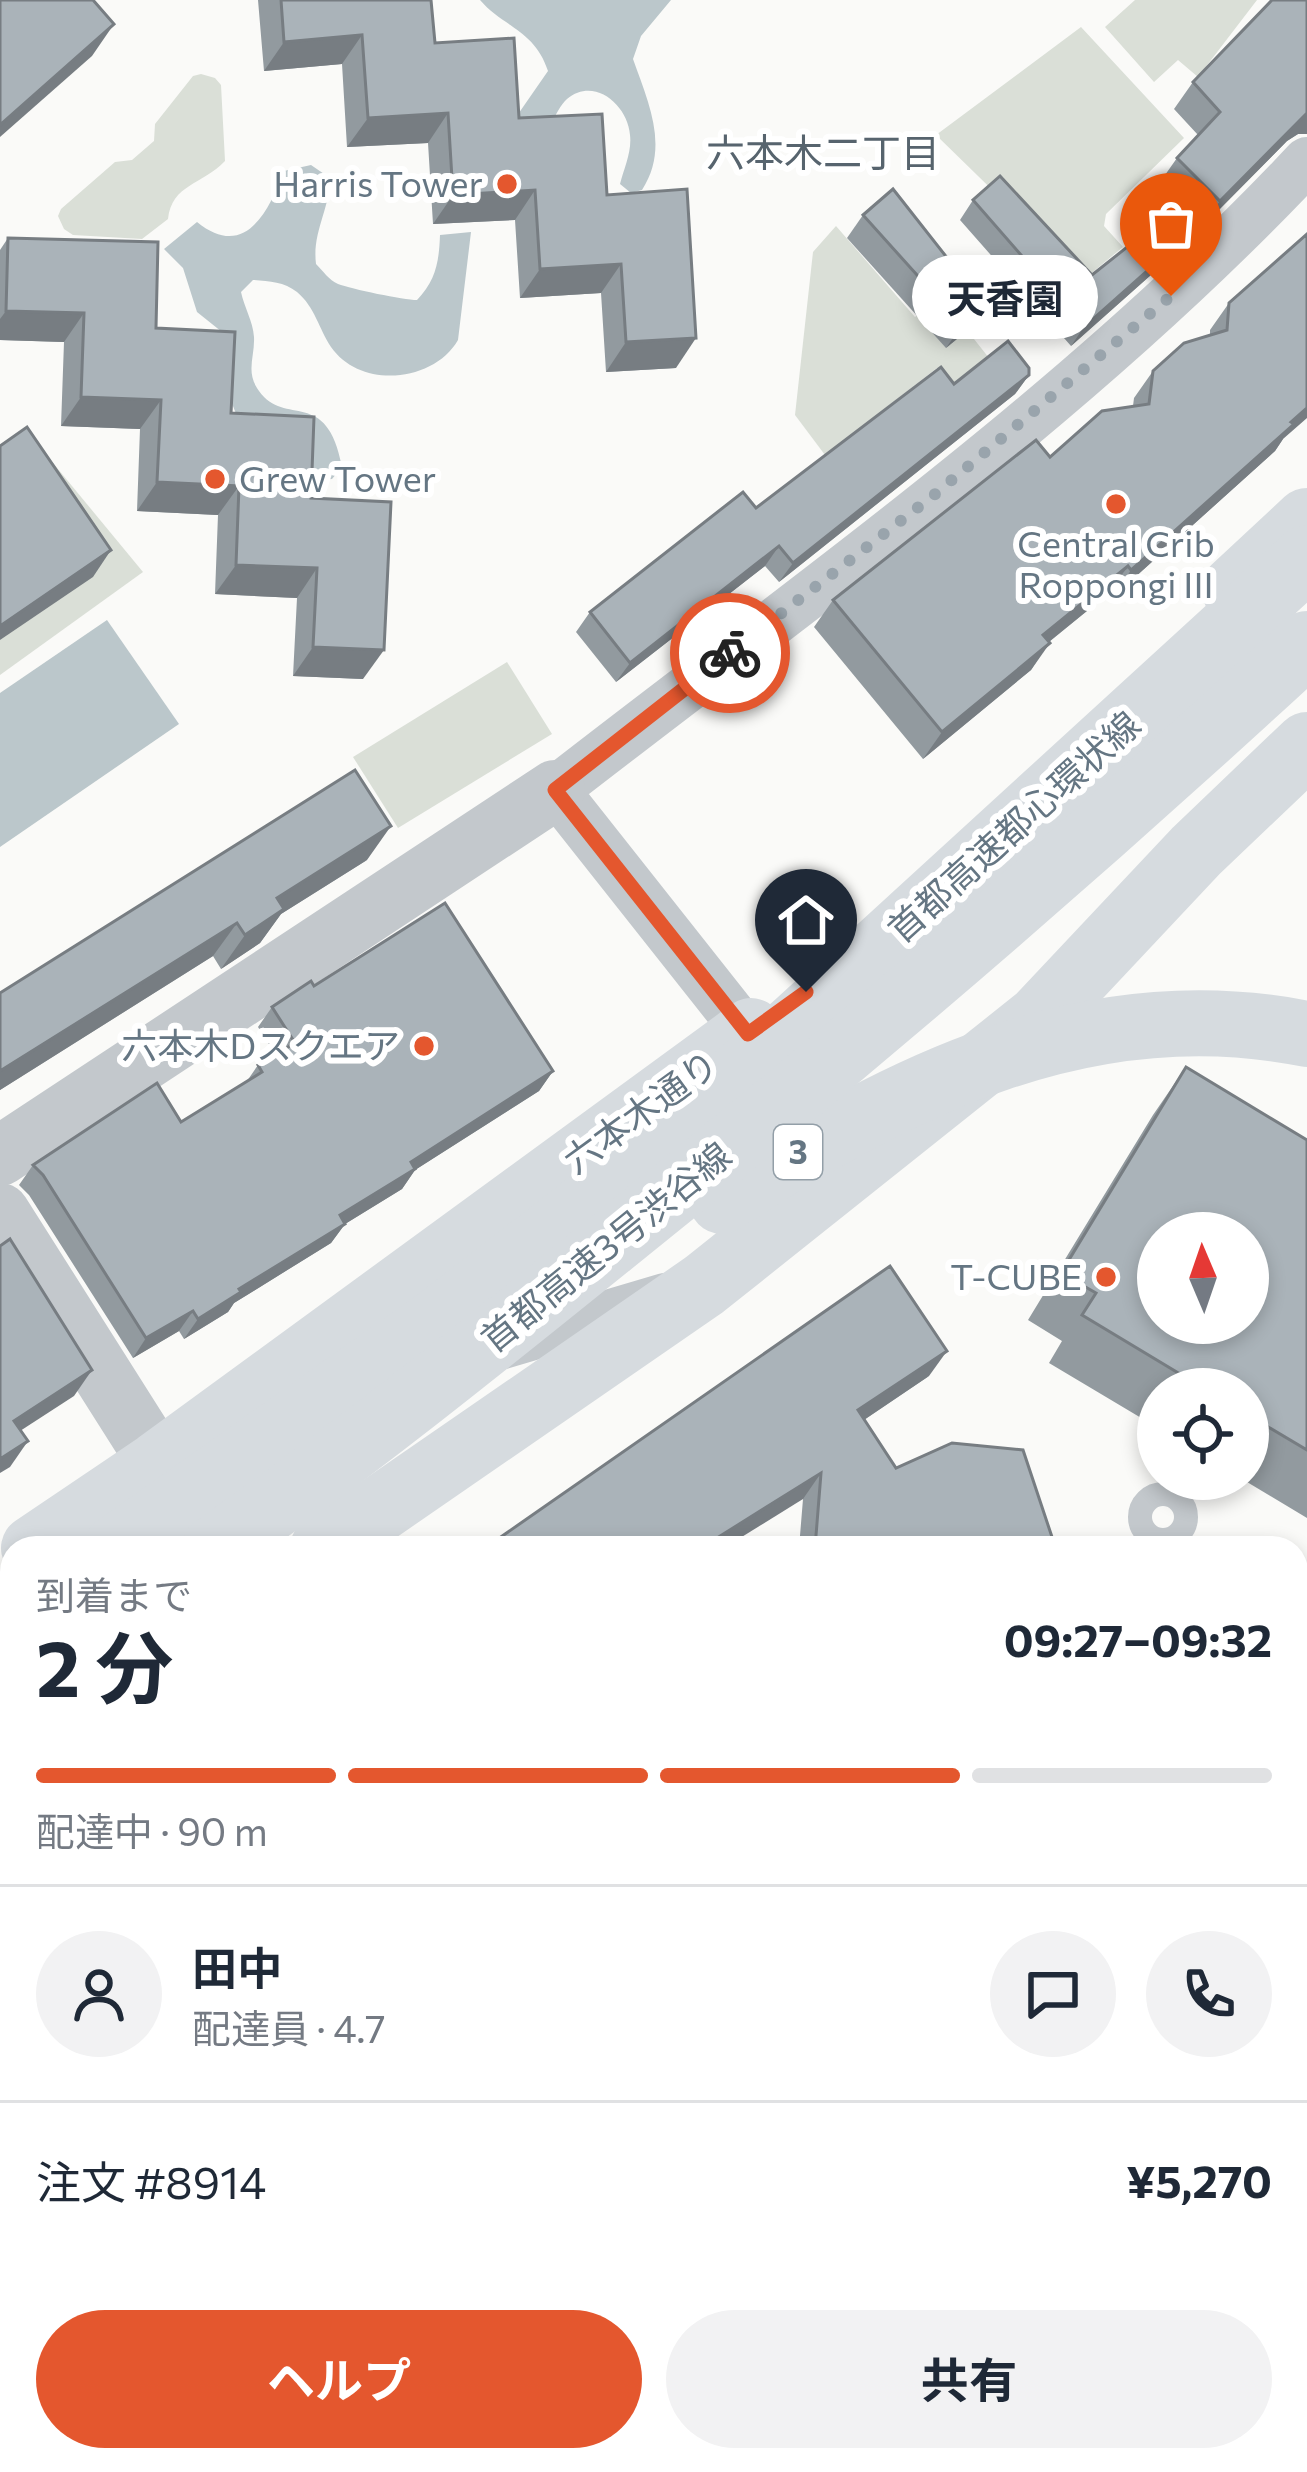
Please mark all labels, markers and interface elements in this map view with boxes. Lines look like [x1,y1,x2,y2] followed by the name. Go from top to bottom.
[706,127,940,175] district label: 六本木二丁目
[273,160,483,204] place label: Harris Tower
[494,171,520,197] marker: Harris Tower
[1120,173,1222,296] pin
[1138,191,1204,257] icon: bag
[913,254,1099,338] callout: 天香園
[946,273,1064,321] text: 天香園
[239,455,436,499] place label: Grew Tower
[202,466,228,492] marker: Grew Tower
[1103,491,1129,517] marker: Central Crib Roppongi III
[1017,520,1215,605] place label: Central Crib Roppongi III
[670,593,790,713] courier
[697,620,763,686] icon: bike
[878,701,1148,950] street label: 首都高速都心環状線
[755,869,857,992] pin
[773,887,839,953] icon: home
[121,1022,400,1066] place label: 六本木Dスクエア
[411,1033,437,1059] marker: 六本木Dスクエア
[554,1040,726,1181] street label: 六本木通り
[774,1125,822,1179] road number: 3
[471,1131,738,1360] street label: 首都高速3号渋谷線
[1137,1212,1269,1344] north arrow
[1137,1212,1269,1500] map controls
[950,1253,1082,1297] place label: T-CUBE
[1093,1264,1119,1290] marker: T-CUBE
[1137,1368,1269,1500] button: locate
[36,1570,192,1618] text: 到着まで
[1004,1611,1272,1666] text: 09:27–09:32
[36,1618,173,1713] text: 2 分
[36,1806,268,1854] text: 配達中 · 90 m
[36,1931,162,2057] button: person
[990,1931,1116,2057] button: chat
[1146,1931,1272,2057] button: phone
[192,1939,282,1994] text: 田中
[192,2003,386,2051] text: 配達員 · 4.7
[1126,2152,1272,2207] text: ¥5,270
[36,2153,266,2208] text: 注文 #8914
[36,2310,642,2448] button: ヘルプ
[666,2310,1272,2448] button: 共有

